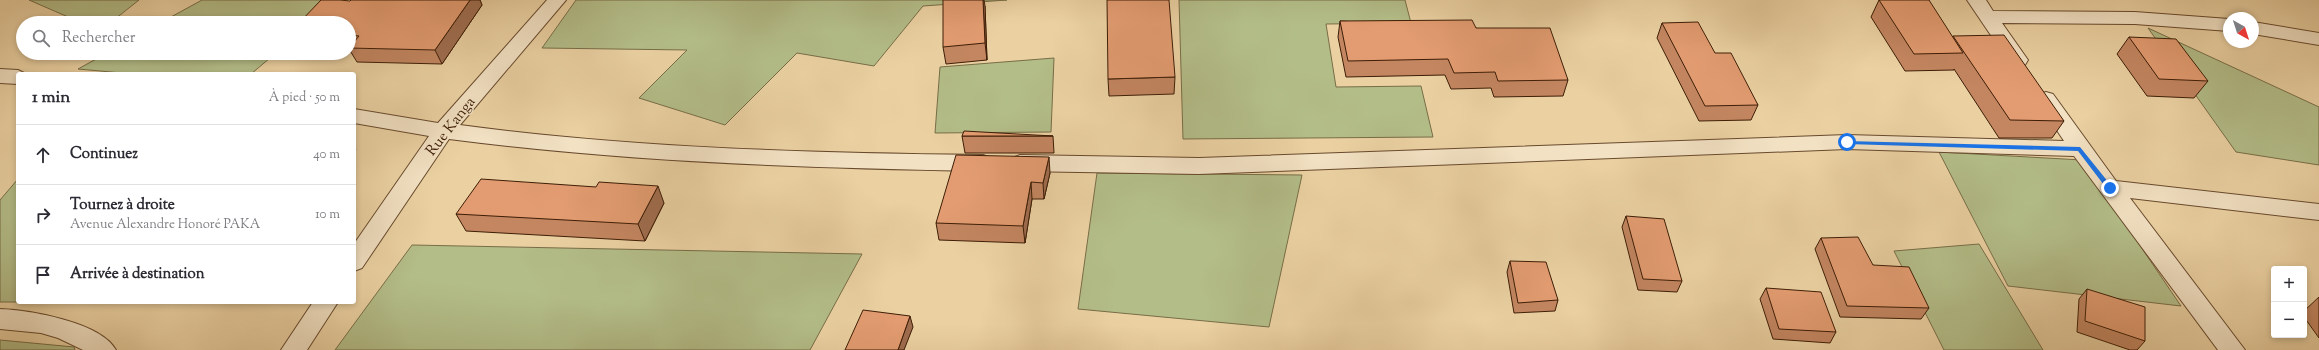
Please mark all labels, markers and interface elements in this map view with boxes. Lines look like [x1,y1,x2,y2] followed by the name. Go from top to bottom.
[2223,12,2259,48] north arrow
[16,16,356,60] search box
[30,27,52,49] icon: search
[62,28,135,49] text: Rechercher
[32,86,70,110] text: 1 min
[269,89,340,107] text: À pied · 50 m
[421,93,481,161] street label: Rue Kanga
[1838,133,1856,151] route start
[32,144,54,166] icon: ahead
[70,144,138,165] text: Continuez
[313,146,340,164] text: 40 m
[2101,179,2119,197] route end
[70,195,175,216] text: Tournez à droite
[32,204,54,226] icon: right
[315,206,340,224] text: 10 m
[70,216,260,234] text: Avenue Alexandre Honoré PAKA
[32,264,54,286] icon: arrive
[70,264,205,285] text: Arrivée à destination
[2271,266,2307,338] map controls
[2271,266,2307,302] button: +
[2271,302,2307,338] button: −

